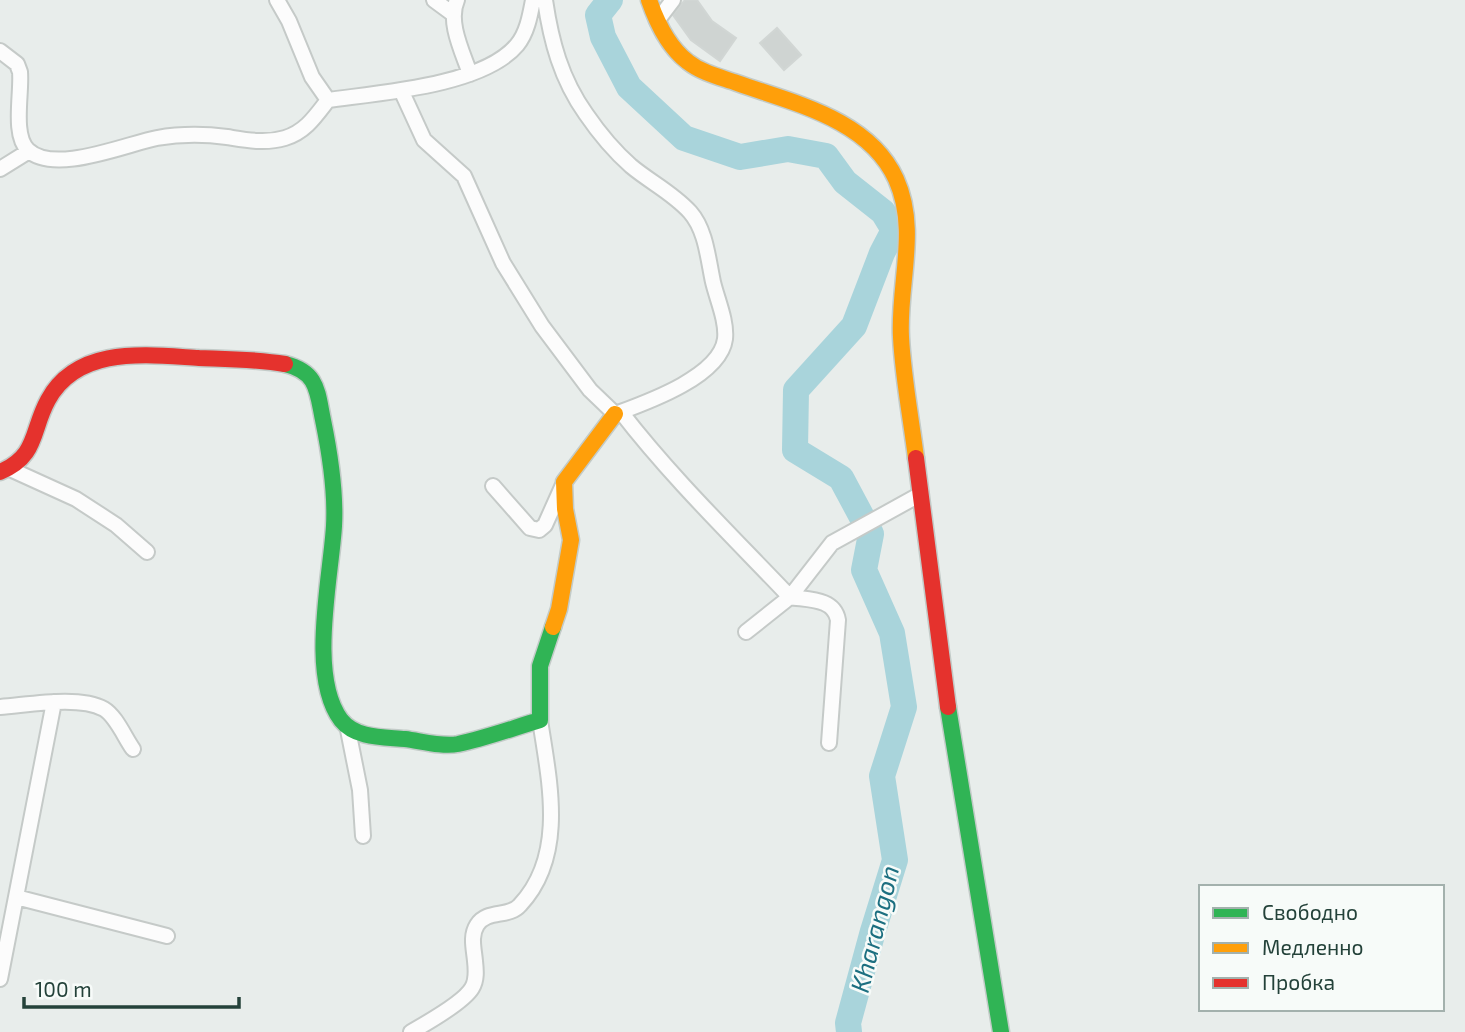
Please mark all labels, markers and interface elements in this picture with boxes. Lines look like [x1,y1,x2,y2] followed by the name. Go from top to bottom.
[843,862,904,995] water label: Kharangon
[1199,885,1444,1011] legend
[1262,899,1358,924] text: Свободно
[1262,934,1364,959] text: Медленно
[24,965,240,1009] scale bar
[1262,969,1335,994] text: Пробка
[35,976,92,1001] text: 100 m

